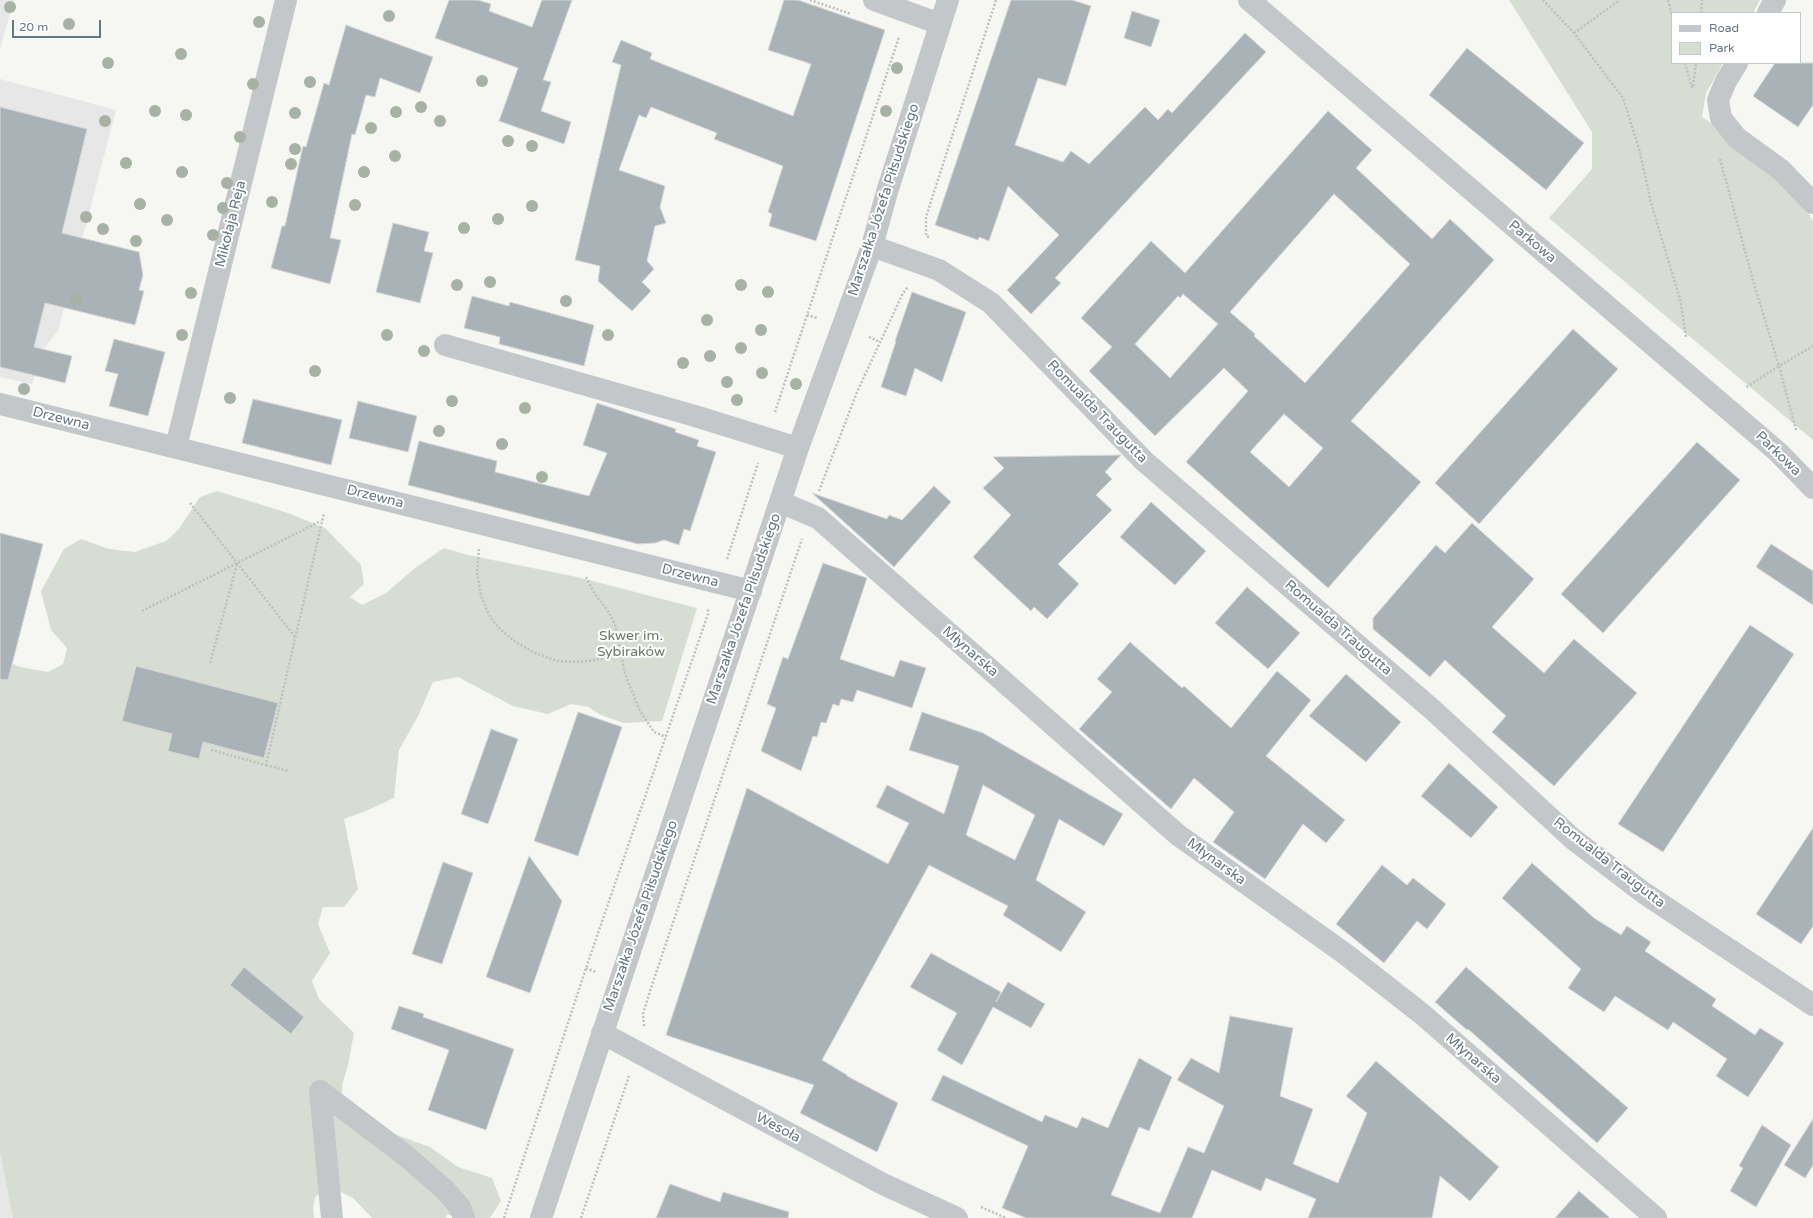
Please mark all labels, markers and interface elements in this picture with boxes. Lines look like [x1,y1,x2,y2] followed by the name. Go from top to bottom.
[14,12,103,38] scale bar
[1671,12,1801,64] legend
[19,20,48,34] text: 20 m
[1709,21,1739,35] text: Road
[1709,41,1735,55] text: Park
[845,102,923,298] street label: Marszałka Józefa Piłsudskiego
[212,179,250,269] street label: Mikołaja Reja
[1505,217,1559,267] street label: Parkowa
[1043,357,1151,467] street label: Romualda Traugutta
[31,404,91,434] street label: Drzewna
[1752,428,1804,480] street label: Parkowa
[345,482,405,512] street label: Drzewna
[703,511,785,707] street label: Marszałka Józefa Piłsudskiego
[660,561,720,591] street label: Drzewna
[1281,577,1395,679] street label: Romualda Traugutta
[939,623,1001,681] street label: Młynarska
[597,628,665,660] park label: Skwer im. Sybiraków
[1550,814,1668,912] street label: Romualda Traugutta
[600,818,682,1014] street label: Marszałka Józefa Piłsudskiego
[1183,835,1249,889] street label: Młynarska
[1442,1030,1504,1088] street label: Młynarska
[753,1109,803,1147] street label: Wesoła

